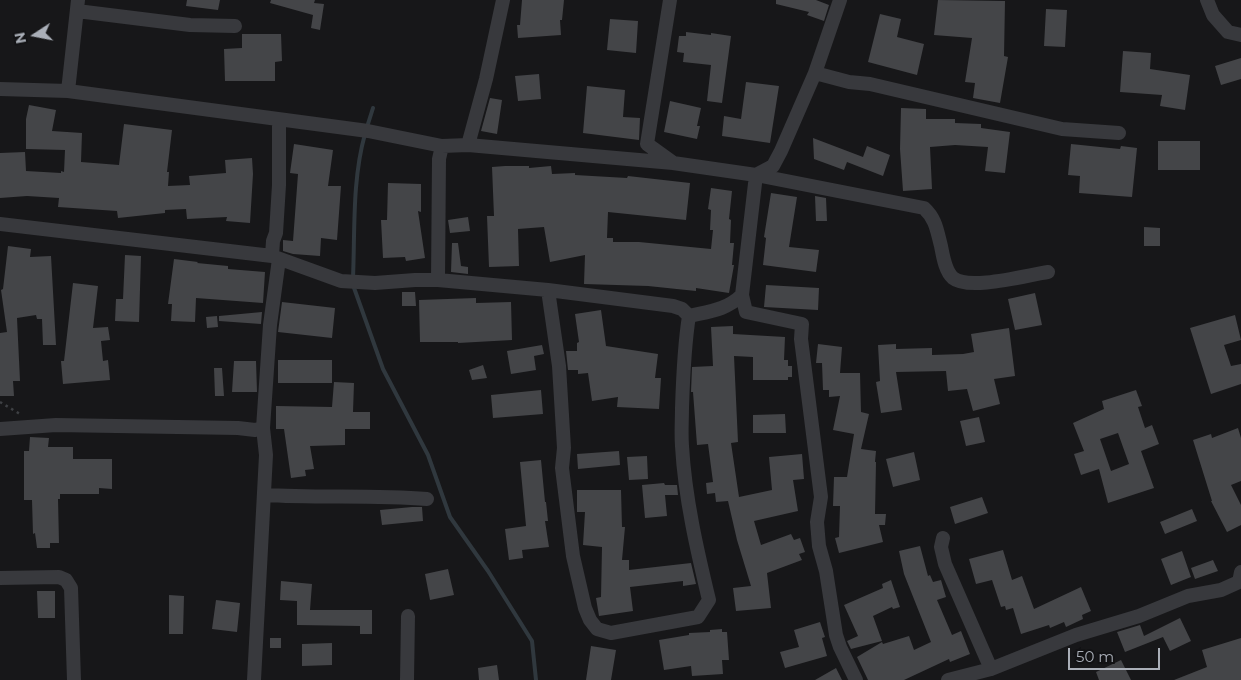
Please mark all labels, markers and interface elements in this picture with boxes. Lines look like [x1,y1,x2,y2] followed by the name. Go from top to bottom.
[10,10,60,60] north arrow
[10,31,30,45] text: N
[1071,638,1164,670] scale bar
[1076,647,1114,666] text: 50 m

